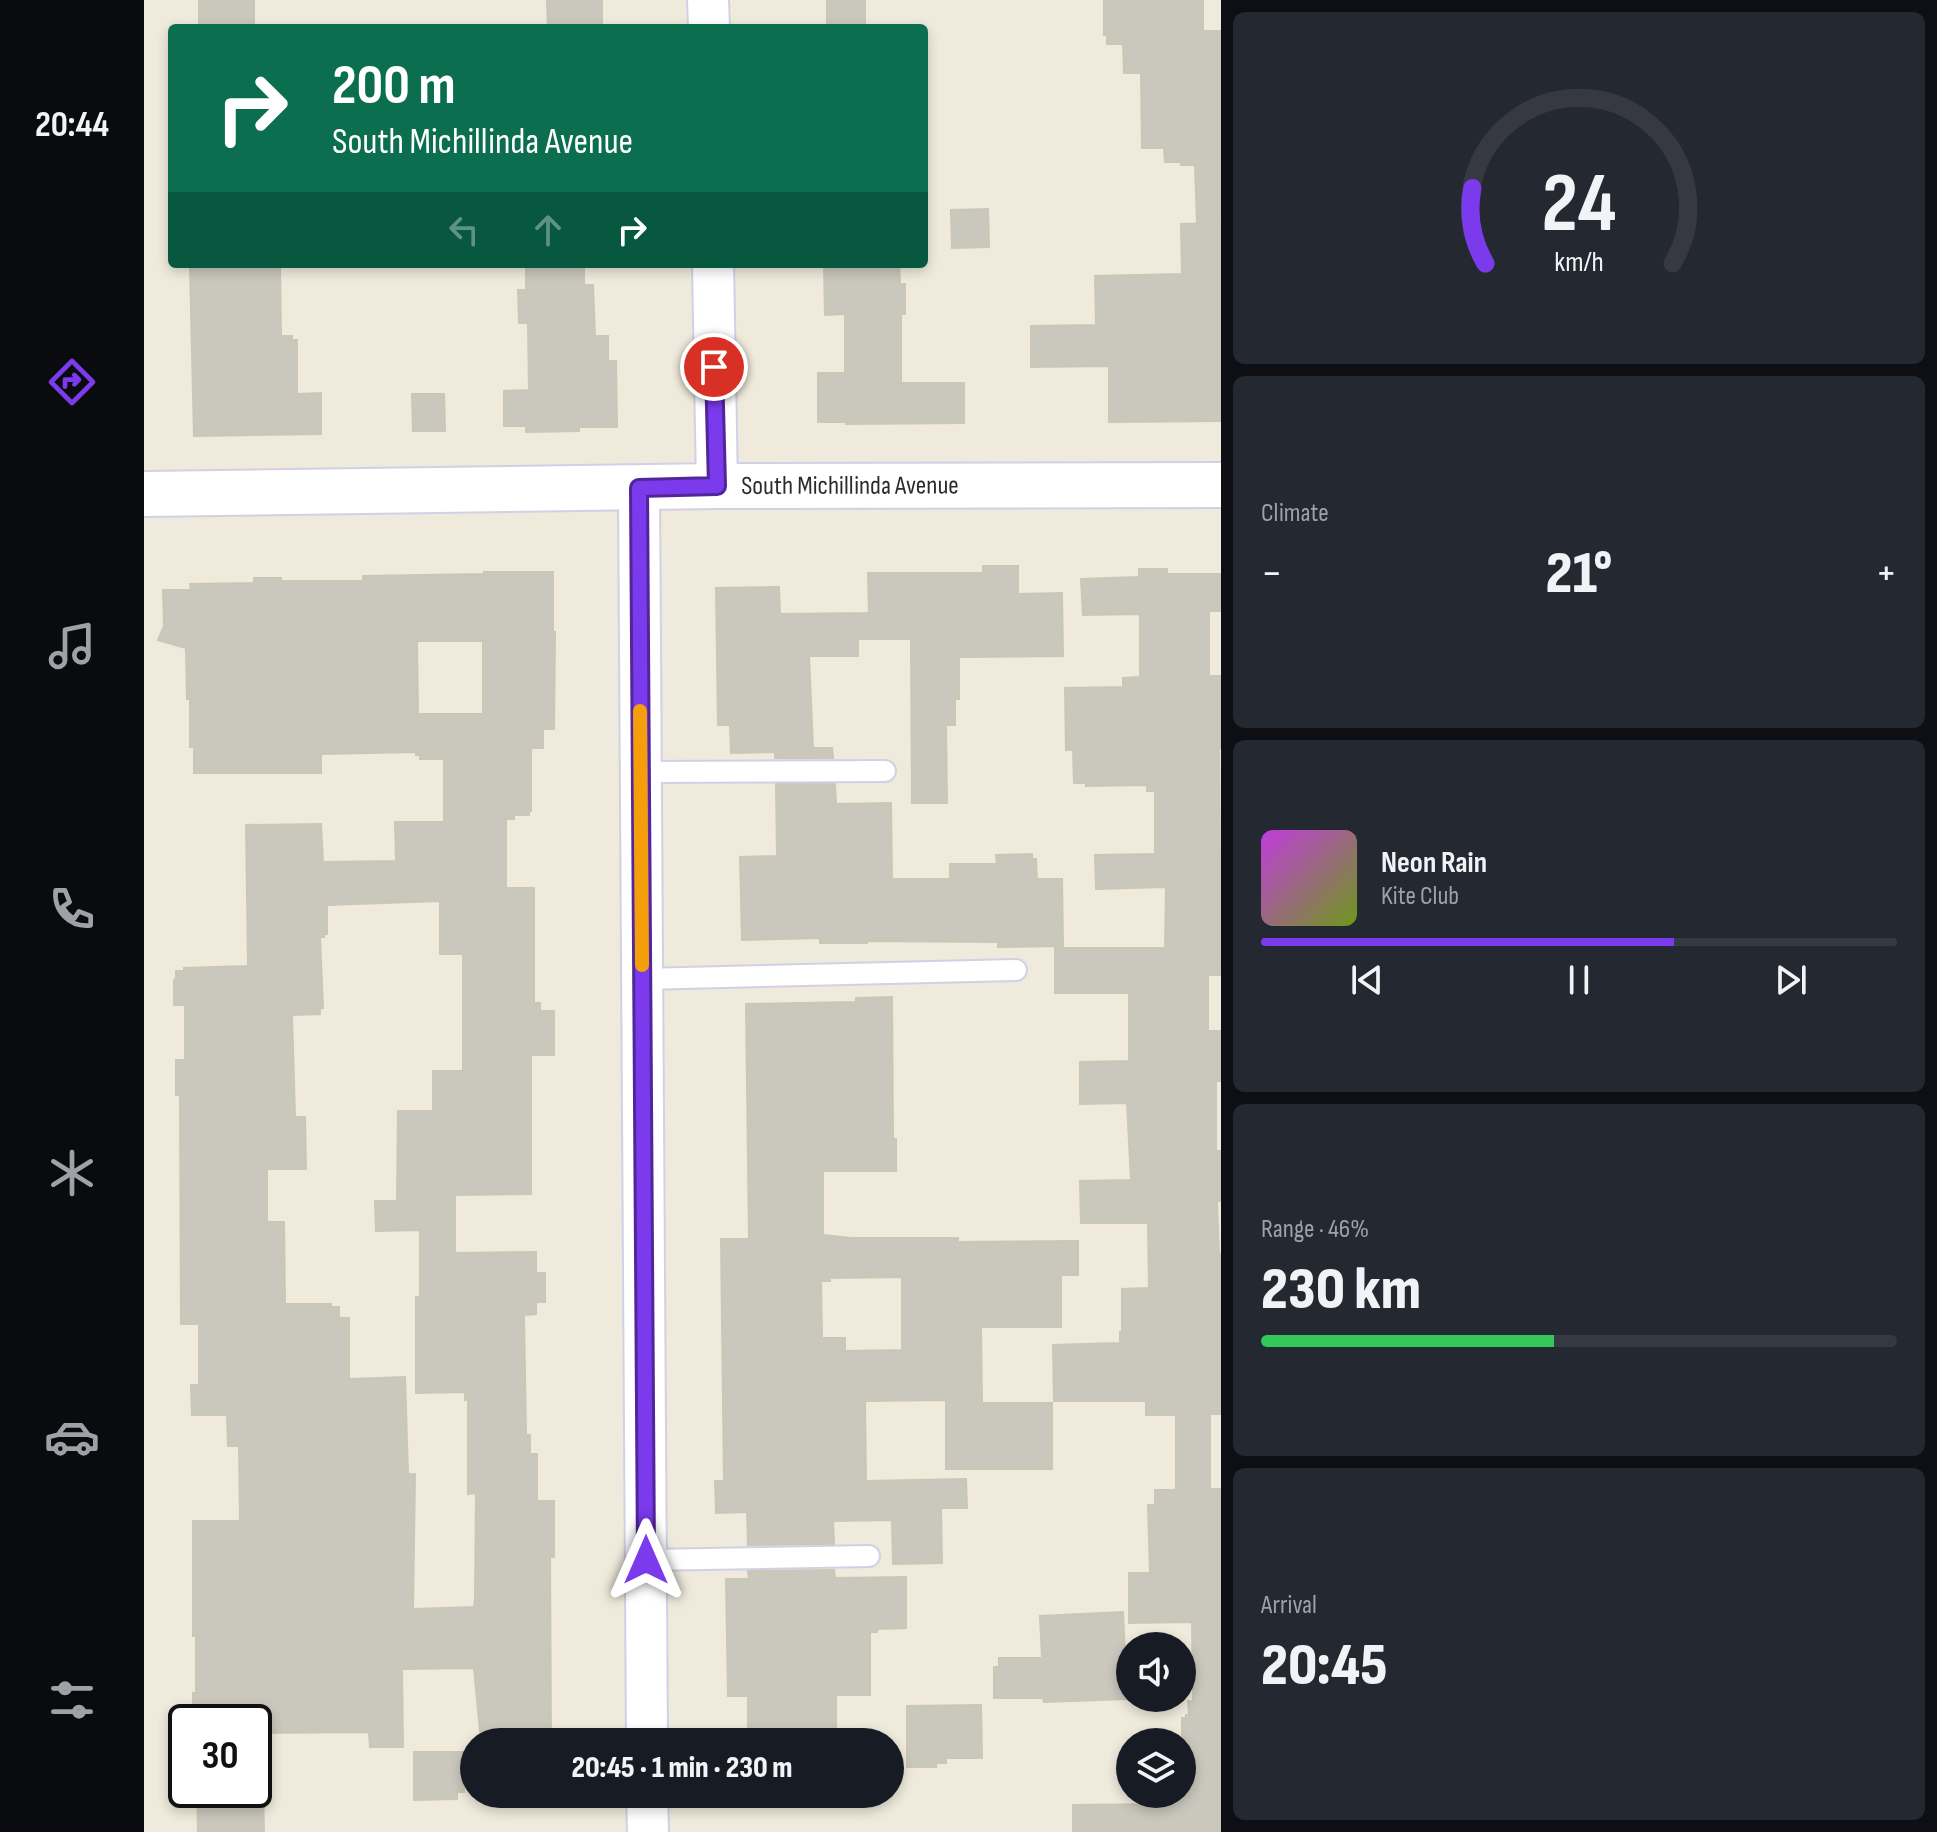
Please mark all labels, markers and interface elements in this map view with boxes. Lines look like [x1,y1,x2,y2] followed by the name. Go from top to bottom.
[332,53,456,120] text: 200 m
[200,56,304,160] icon: right
[35,104,109,147] text: 20:44
[332,121,633,164] text: South Michillinda Avenue
[1542,155,1616,255] text: 24
[442,208,486,252] icon: left
[526,208,570,252] icon: ahead
[610,208,654,252] icon: right
[1554,245,1604,280] text: km/h
[680,333,748,401] pin
[692,345,736,389] icon: arrive
[44,354,100,410] icon: directions
[741,470,959,501] street label: South Michillinda Avenue
[1261,498,1329,529] text: Climate
[1546,538,1612,610] text: 21°
[1261,547,1283,600] text: −
[1875,547,1897,600] text: +
[44,618,100,674] icon: music
[1381,845,1487,881] text: Neon Rain
[44,881,100,937] icon: phone
[1381,881,1459,912] text: Kite Club
[1345,958,1389,1002] icon: previous
[1557,958,1601,1002] icon: pause
[1769,958,1813,1002] icon: next
[44,1145,100,1201] icon: climate
[1261,1214,1369,1245] text: Range · 46%
[1261,1254,1421,1326] text: 230 km
[44,1409,100,1465] icon: car
[604,1518,688,1602] position arrow
[1261,1590,1317,1621] text: Arrival
[1261,1630,1388,1702] text: 20:45
[1116,1632,1196,1808] map controls
[1116,1632,1196,1712] button: sound
[44,1672,100,1728] icon: filters
[168,1704,272,1808] speed limit sign: 30
[1116,1728,1196,1808] button: layers
[572,1750,792,1786] text: 20:45 · 1 min · 230 m

